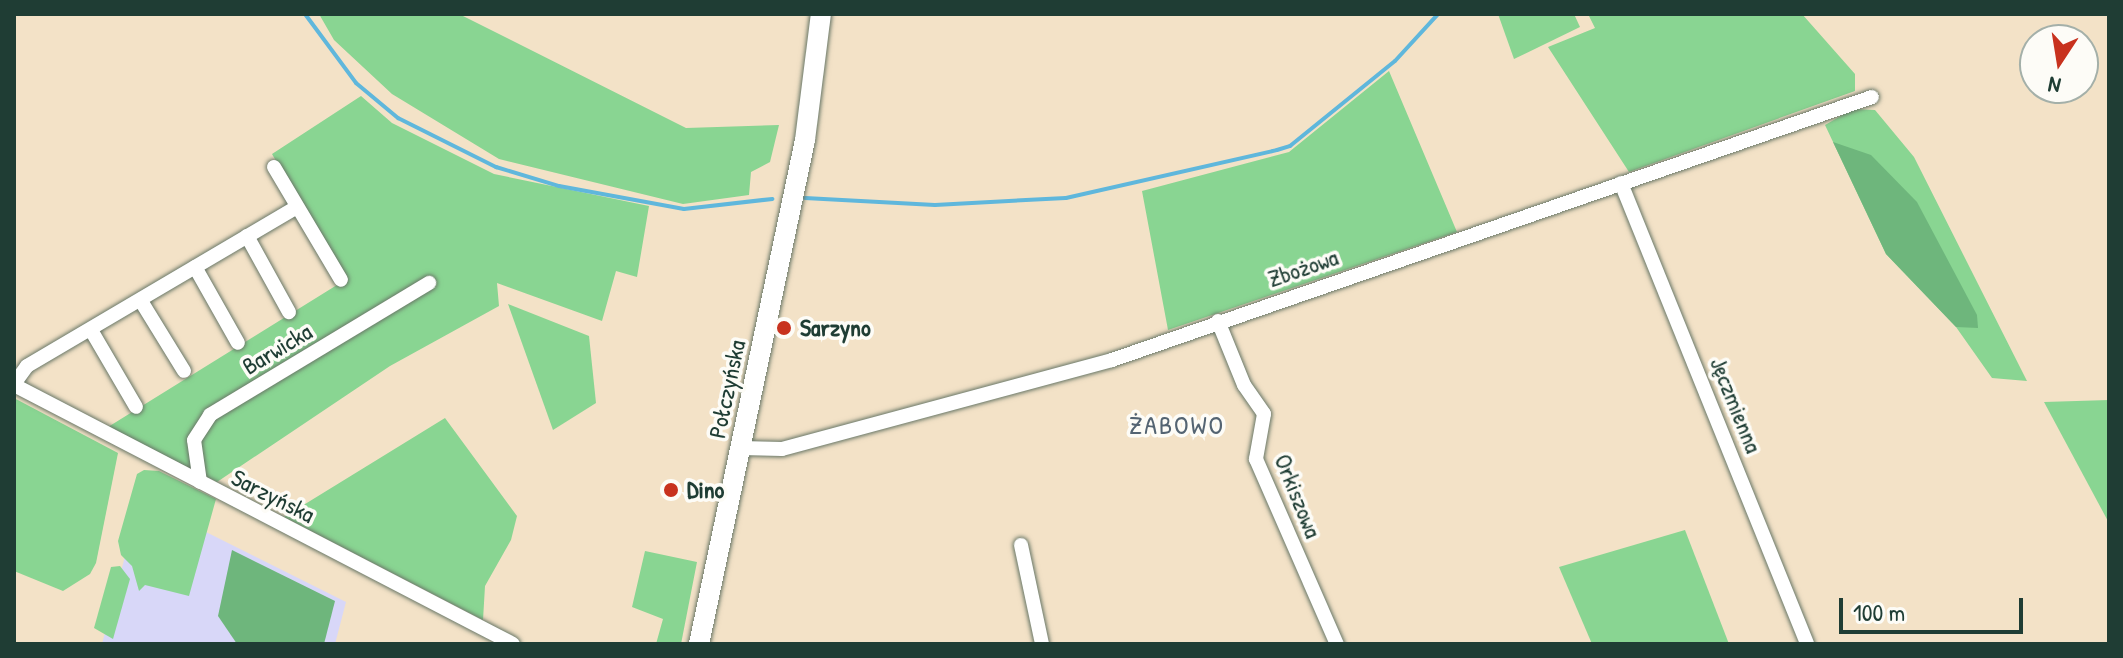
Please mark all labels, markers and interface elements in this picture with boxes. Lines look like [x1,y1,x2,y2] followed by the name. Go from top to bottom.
[2019,24,2099,104] north arrow
[2046,70,2063,101] text: N
[1264,243,1342,293] street label: Zbożowa
[800,314,871,342] place label: Sarzyno
[237,317,317,381] street label: Barwicka
[775,319,793,337] marker: Sarzyno
[703,337,751,441] street label: Połczyńska
[1704,353,1768,457] street label: Jęczmienna
[1129,409,1225,441] district label: ŻABOWO
[1268,450,1328,542] street label: Orkiszowa
[227,463,319,529] street label: Sarzyńska
[687,476,724,504] place label: Dino
[662,481,680,499] marker: Dino
[1843,582,2027,632] scale bar
[1853,596,1905,628] text: 100 m

